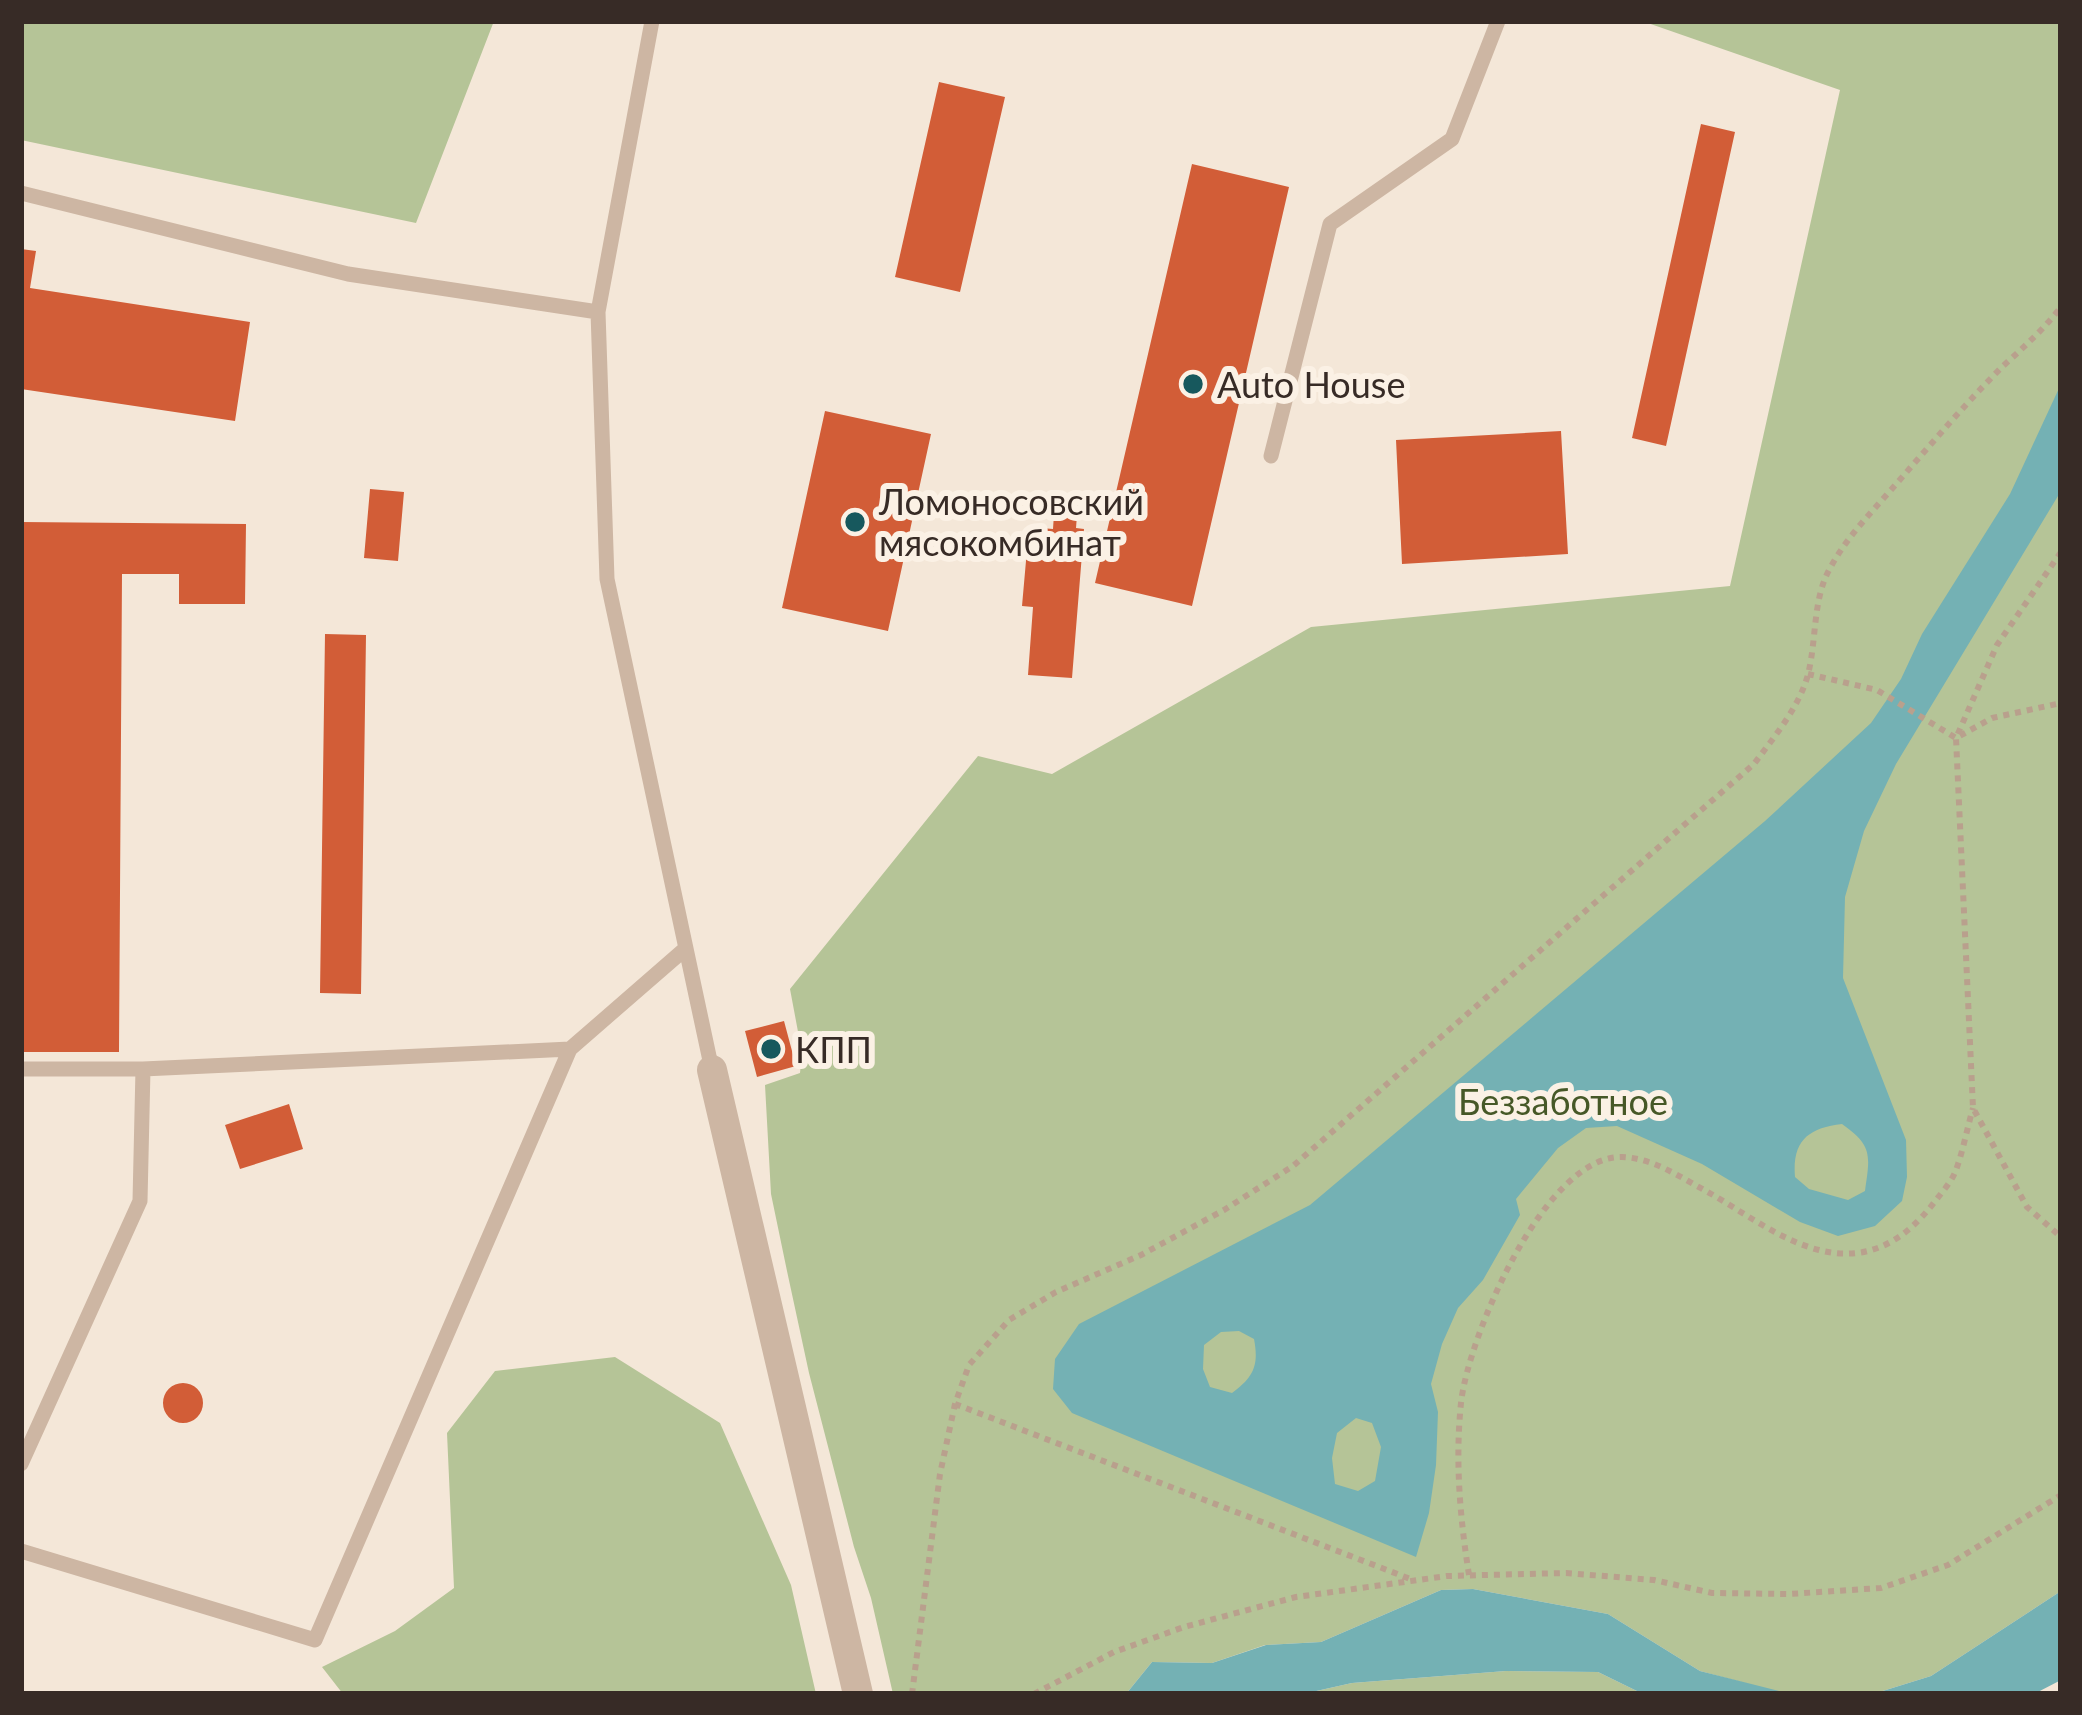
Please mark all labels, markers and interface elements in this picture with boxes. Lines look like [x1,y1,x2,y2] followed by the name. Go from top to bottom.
[1217,362,1405,406] place label: Auto House
[1180,371,1206,397] marker: Auto House
[878,479,1144,564] place label: Ломоносовский мясокомбинат
[842,509,868,535] marker: Ломоносовский мясокомбинат
[795,1027,872,1071] place label: КПП
[758,1036,784,1062] marker: КПП
[1458,1079,1668,1123] park label: Беззаботное

